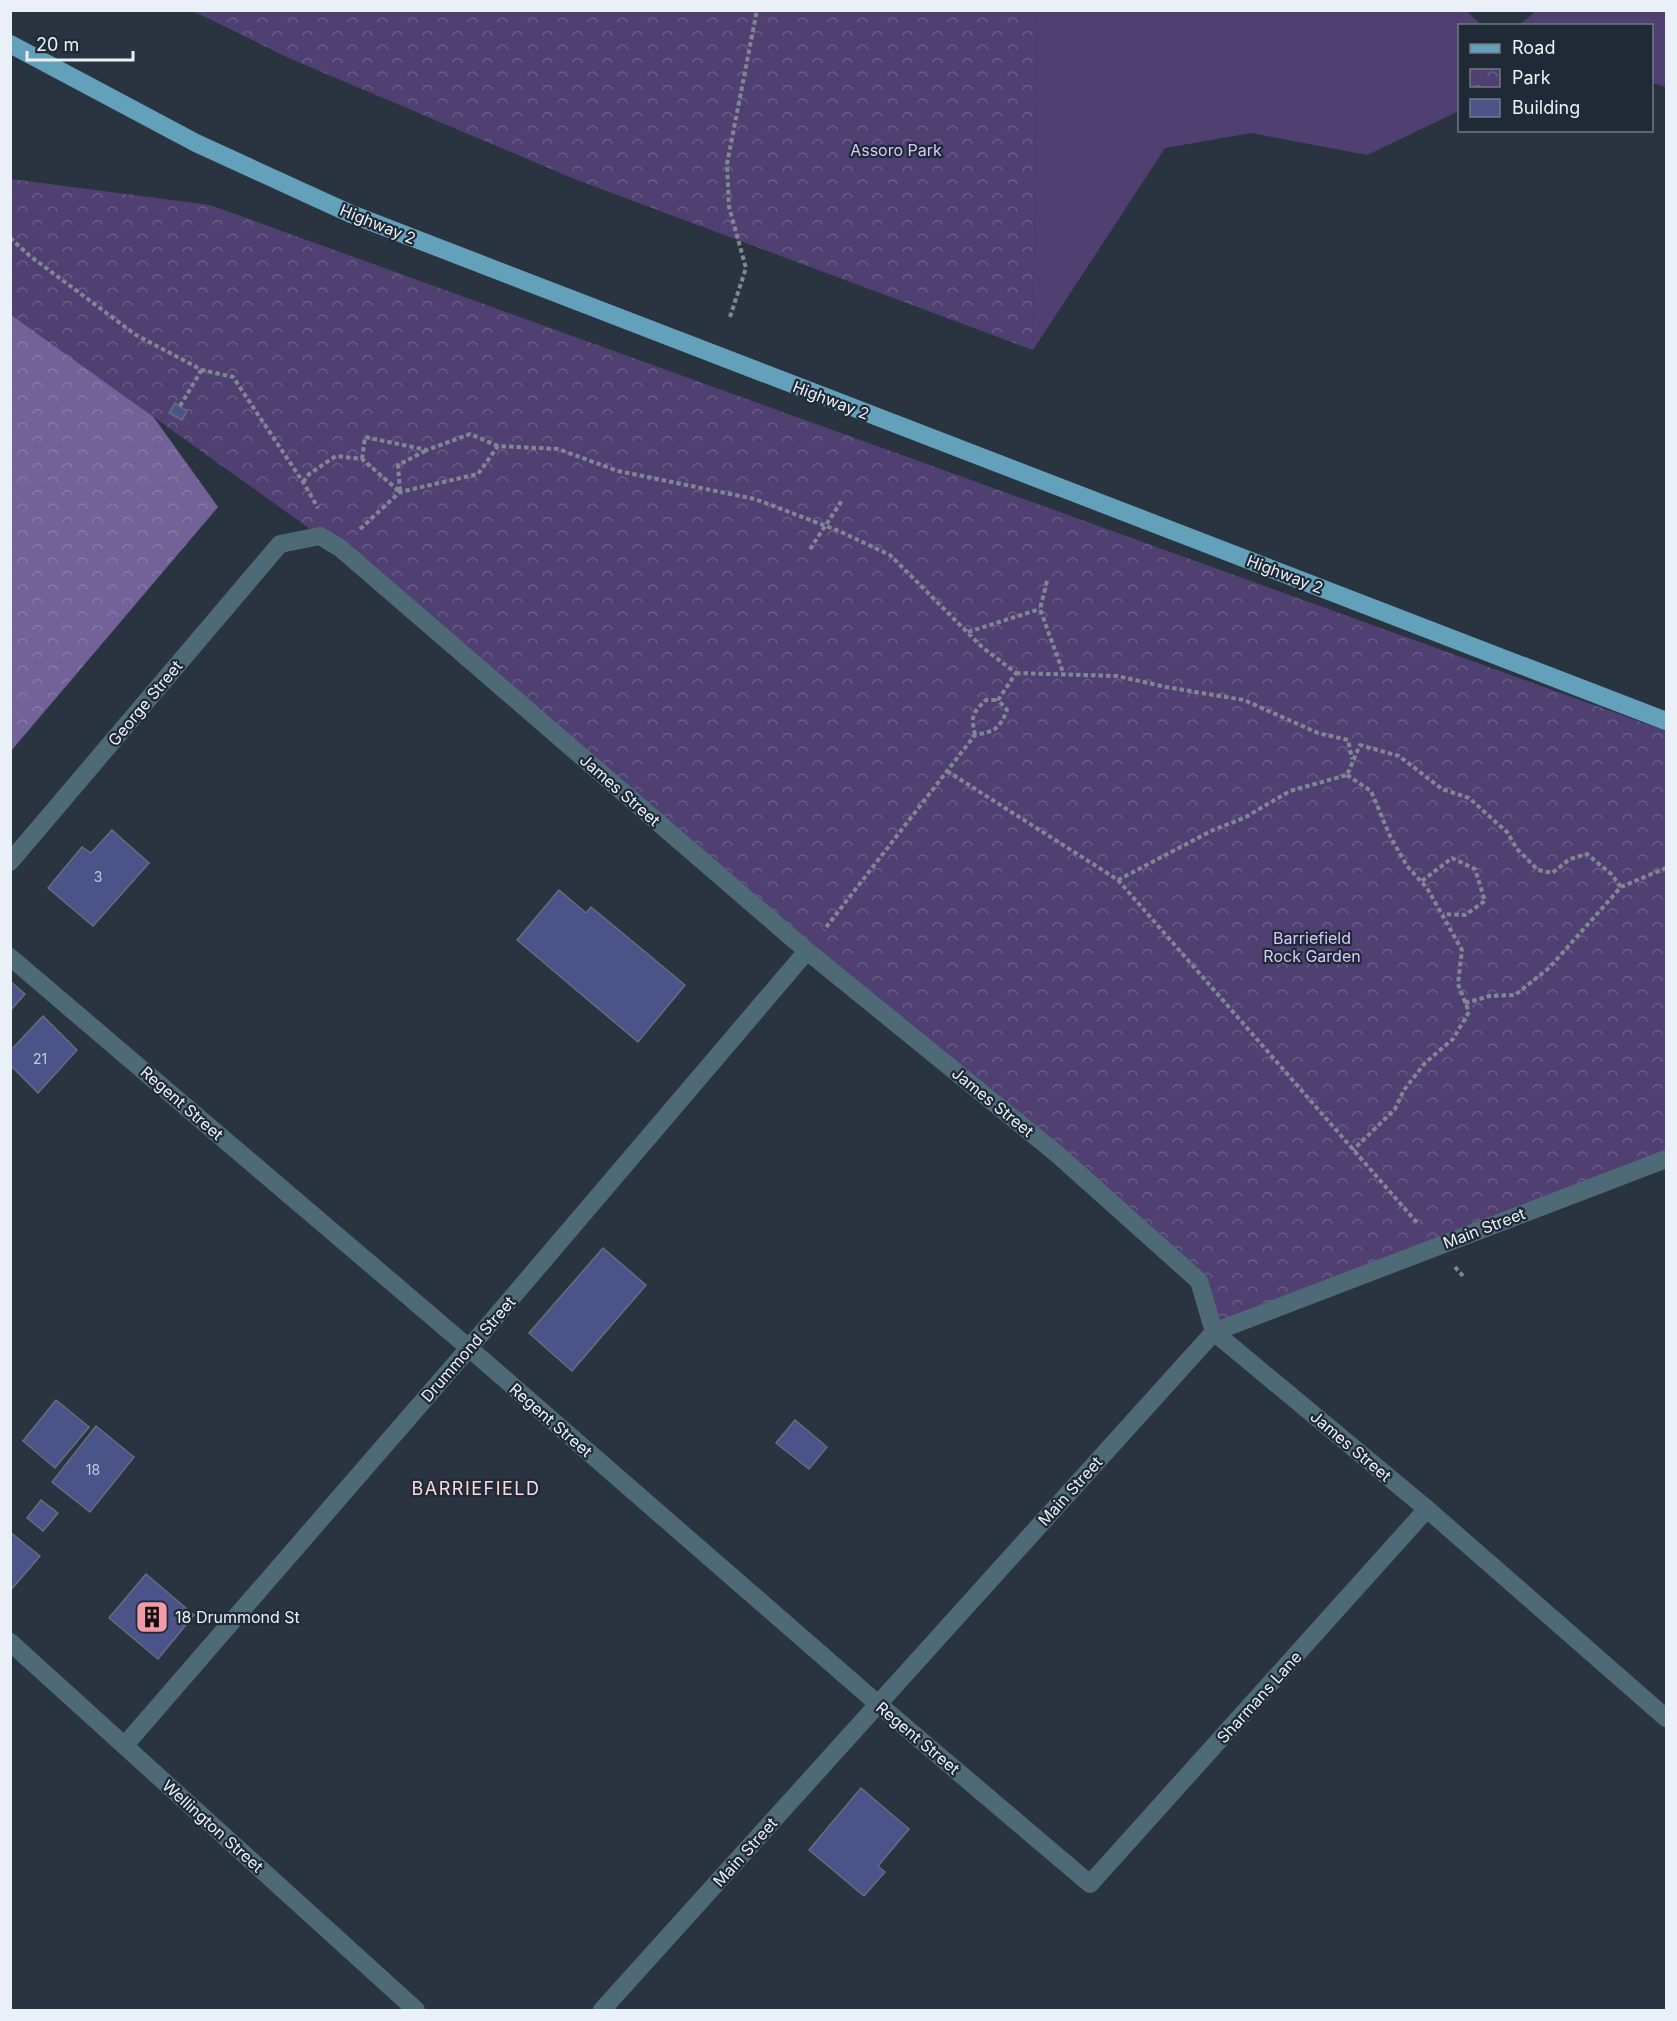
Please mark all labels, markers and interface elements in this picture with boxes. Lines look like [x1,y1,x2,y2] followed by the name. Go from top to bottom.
[27,24,134,62] scale bar
[1458,24,1653,132] legend
[36,34,79,55] text: 20 m
[1512,37,1555,58] text: Road
[1512,67,1551,88] text: Park
[1512,97,1580,118] text: Building
[850,140,942,160] park label: Assoro Park
[337,200,419,248] street label: Highway 2
[790,376,872,424] street label: Highway 2
[1244,550,1326,598] street label: Highway 2
[103,656,187,750] street label: George Street
[576,750,664,830] street label: James Street
[94,868,102,885] house number: 3
[1263,928,1361,966] park label: Barriefield Rock Garden
[33,1050,47,1067] house number: 21
[137,1062,227,1144] street label: Regent Street
[948,1063,1038,1141] street label: James Street
[1440,1203,1528,1253] street label: Main Street
[417,1292,519,1406] street label: Drummond Street
[506,1379,596,1461] street label: Regent Street
[1306,1406,1396,1486] street label: James Street
[1034,1452,1106,1530] street label: Main Street
[86,1461,100,1478] house number: 18
[412,1478,540,1499] district label: BARRIEFIELD
[134,1599,170,1635] building icon: 18 Drummond St
[175,1607,300,1627] place label: 18 Drummond St
[1212,1647,1306,1747] street label: Sharmans Lane
[872,1697,964,1779] street label: Regent Street
[158,1775,268,1877] street label: Wellington Street
[709,1813,781,1891] street label: Main Street

